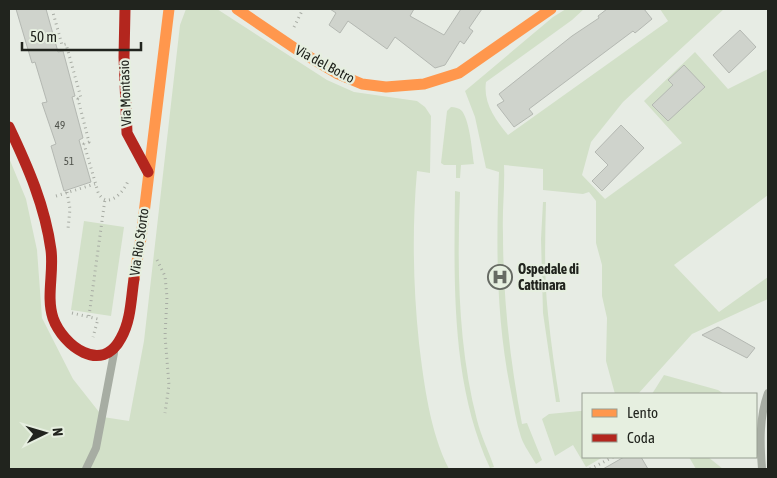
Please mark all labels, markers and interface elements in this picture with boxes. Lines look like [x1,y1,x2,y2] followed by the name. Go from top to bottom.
[22,20,141,52] scale bar
[30,28,57,45] text: 50 m
[293,42,357,86] street label: Via del Botro
[116,59,134,127] street label: Via Montasio
[55,119,65,131] house number: 49
[64,155,74,167] house number: 51
[126,207,152,277] street label: Via Rio Storto
[518,261,579,293] place label: Ospedale di Cattinara
[487,264,513,290] hospital icon: Ospedale di Cattinara
[582,393,757,458] legend
[627,404,658,421] text: Lento
[20,408,70,458] north arrow
[50,427,66,437] text: N
[627,429,655,446] text: Coda

